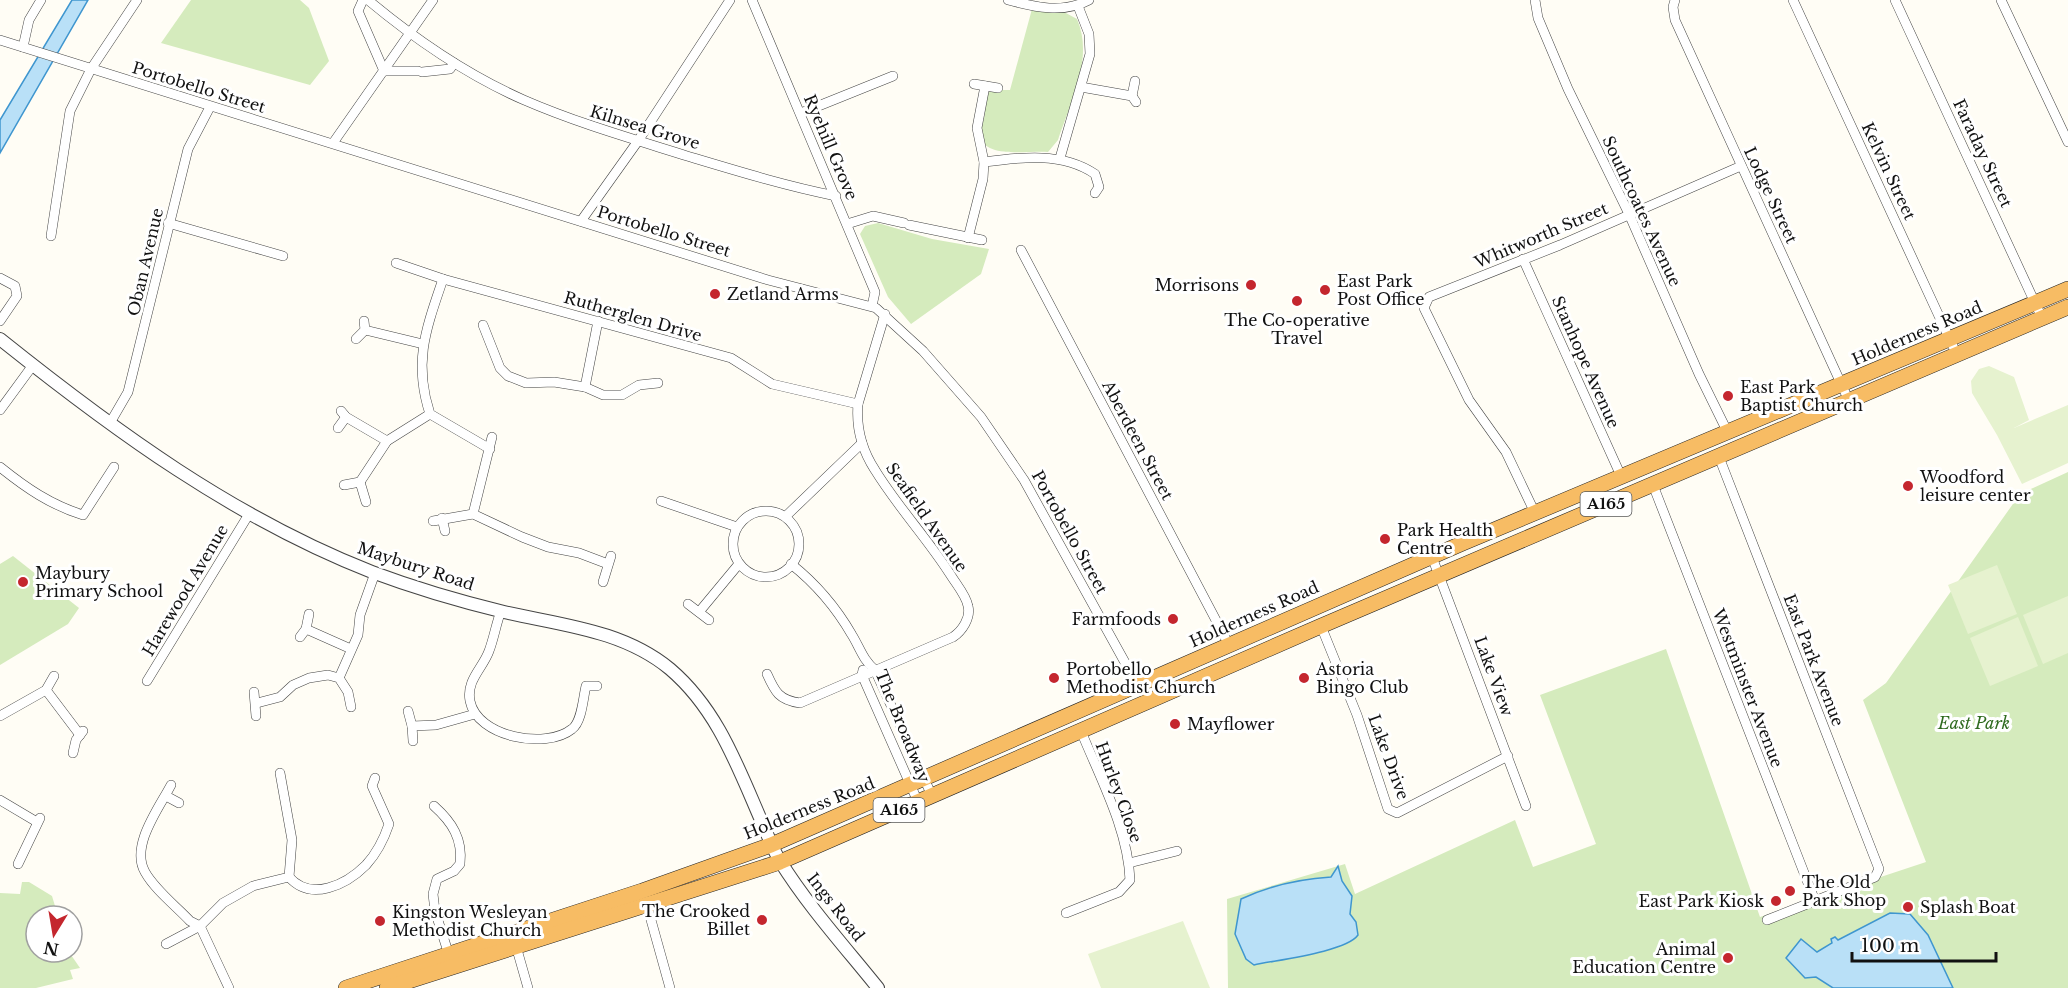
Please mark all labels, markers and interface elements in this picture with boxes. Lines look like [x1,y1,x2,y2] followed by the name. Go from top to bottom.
[130,57,268,117] street label: Portobello Street
[800,91,862,203] street label: Ryehill Grove
[1949,96,2017,210] street label: Faraday Street
[588,101,702,153] street label: Kilnsea Grove
[1858,119,1920,223] street label: Kelvin Street
[1598,133,1686,289] street label: Southcoates Avenue
[1740,144,1802,246] street label: Lodge Street
[1470,198,1611,273] street label: Whitworth Street
[595,201,733,261] street label: Portobello Street
[123,206,167,318] street label: Oban Avenue
[1337,271,1424,309] place label: East Park Post Office
[1155,275,1239,295] place label: Morrisons
[1244,278,1258,292] marker: Morrisons
[1318,283,1332,297] marker: East Park Post Office
[727,284,839,304] place label: Zetland Arms
[562,287,704,345] street label: Rutherglen Drive
[708,287,722,301] marker: Zetland Arms
[1548,293,1624,431] street label: Stanhope Avenue
[1290,294,1304,308] marker: The Co-operative Travel
[1849,296,1985,369] street label: Holderness Road
[1224,310,1370,348] place label: The Co-operative Travel
[1098,376,1178,503] street label: Aberdeen Street
[1740,377,1863,415] place label: East Park Baptist Church
[1721,389,1735,403] marker: East Park Baptist Church
[882,458,972,576] street label: Seafield Avenue
[1028,467,1112,597] street label: Portobello Street
[1919,467,2031,505] place label: Woodford leisure center
[1901,479,1915,493] marker: Woodford leisure center
[1580,492,1632,516] road number: A165
[1397,520,1493,558] place label: Park Health Centre
[138,521,232,659] street label: Harewood Avenue
[1378,532,1392,546] marker: Park Health Centre
[355,538,477,594] street label: Maybury Road
[35,563,163,601] place label: Maybury Primary School
[16,575,30,589] marker: Maybury Primary School
[1186,576,1322,652] street label: Holderness Road
[1780,591,1848,729] street label: East Park Avenue
[1708,605,1787,770] street label: Westminster Avenue
[1072,609,1161,629] place label: Farmfoods
[1166,612,1180,626] marker: Farmfoods
[1470,633,1518,719] street label: Lake View
[1066,659,1216,697] place label: Portobello Methodist Church
[1315,659,1409,697] place label: Astoria Bingo Club
[871,667,935,786] street label: The Broadway
[1047,671,1061,685] marker: Portobello Methodist Church
[1297,671,1311,685] marker: Astoria Bingo Club
[1364,712,1414,802] street label: Lake Drive
[1937,713,2010,733] park label: East Park
[1187,714,1275,734] place label: Mayflower
[1168,717,1182,731] marker: Mayflower
[1091,739,1147,845] street label: Hurley Close
[741,773,878,843] street label: Holderness Road
[874,798,924,822] road number: A165
[803,869,869,945] street label: Ings Road
[1802,872,1886,910] place label: The Old Park Shop
[1783,884,1797,898] marker: The Old Park Shop
[1639,891,1764,911] place label: East Park Kiosk
[1769,894,1783,908] marker: East Park Kiosk
[1920,897,2016,917] place label: Splash Boat
[1901,900,1915,914] marker: Splash Boat
[642,901,750,939] place label: The Crooked Billet
[392,902,547,940] place label: Kingston Wesleyan Methodist Church
[24,904,84,964] north arrow
[755,913,769,927] marker: The Crooked Billet
[373,914,387,928] marker: Kingston Wesleyan Methodist Church
[1852,925,1996,963] scale bar
[1861,935,1919,957] text: 100 m
[42,937,60,960] text: N
[1572,939,1716,977] place label: Animal Education Centre
[1721,951,1735,965] marker: Animal Education Centre

